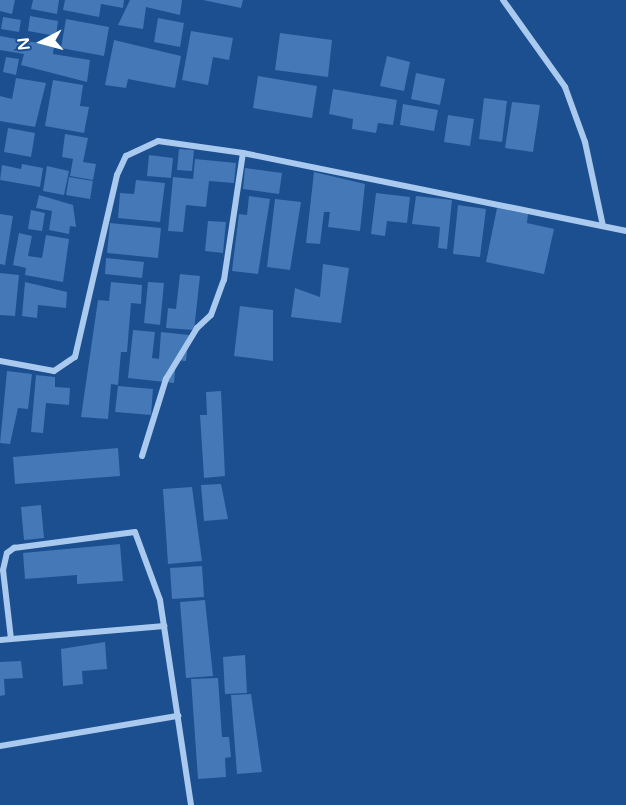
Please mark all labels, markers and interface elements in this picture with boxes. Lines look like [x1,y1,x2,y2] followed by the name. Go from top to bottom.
[12,12,72,72] north arrow
[13,36,35,51] text: N

